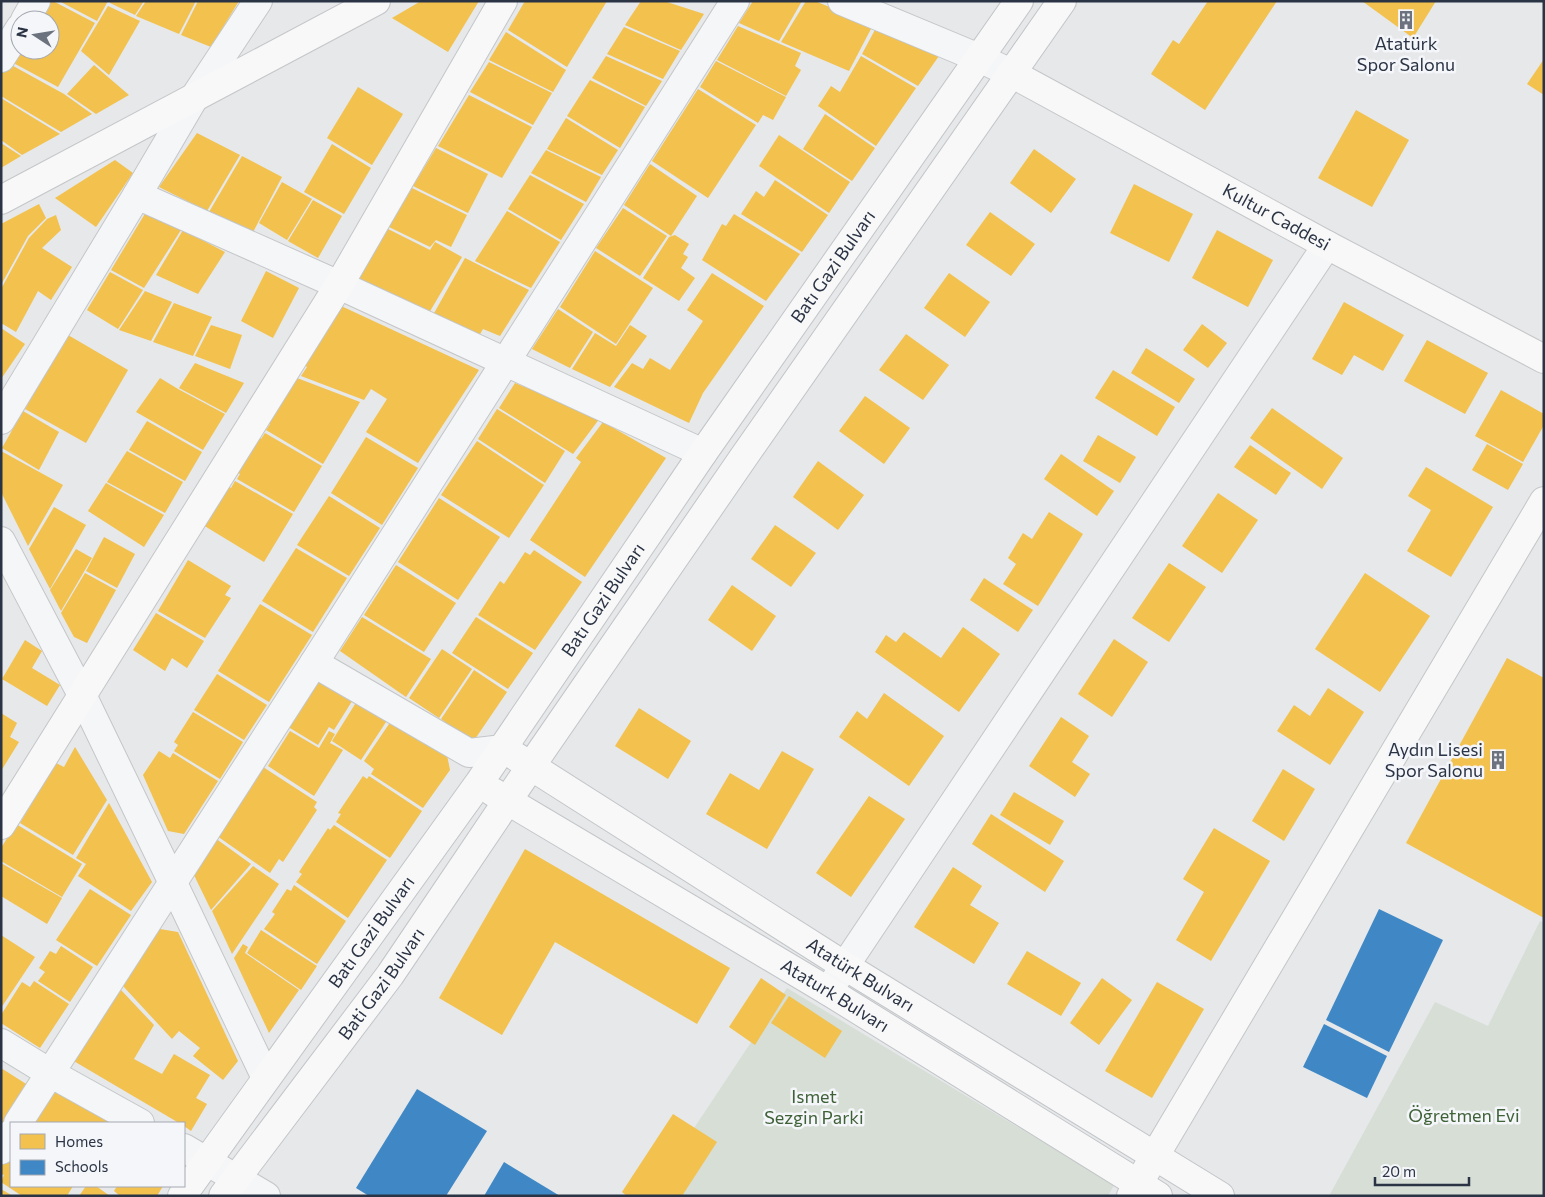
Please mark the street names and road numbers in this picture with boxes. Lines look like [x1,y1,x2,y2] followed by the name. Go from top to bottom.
[1219,178,1334,255] street label: Kultur Caddesi
[785,205,880,327] street label: Batı Gazi Bulvarı
[556,538,649,660] street label: Batı Gazi Bulvarı
[323,871,419,992] street label: Batı Gazi Bulvarı
[333,923,429,1044] street label: Bati Gazi Bulvarı
[803,932,919,1016] street label: Atatürk Bulvarı
[777,954,894,1036] street label: Ataturk Bulvarı

